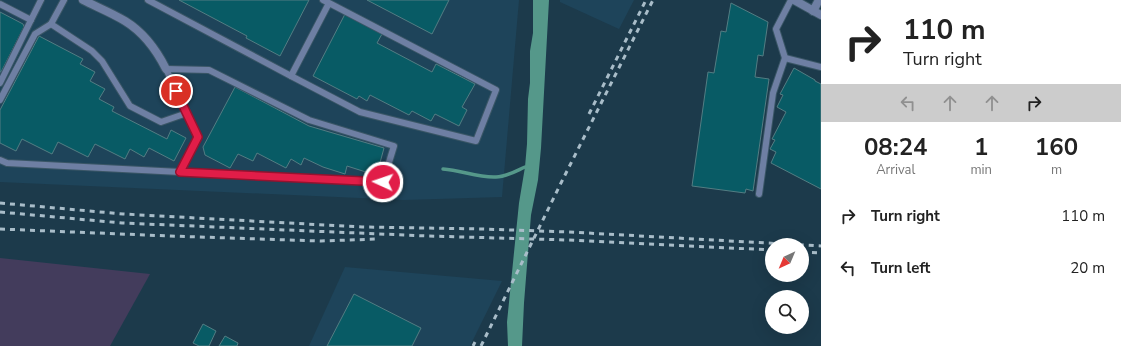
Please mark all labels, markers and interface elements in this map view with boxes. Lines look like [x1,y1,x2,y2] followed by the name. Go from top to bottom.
[903,11,986,49] text: 110 m
[837,16,889,68] icon: right
[903,47,982,71] text: Turn right
[159,74,193,108] pin
[165,80,187,102] icon: arrive
[897,92,919,114] icon: left
[939,92,961,114] icon: ahead
[981,92,1003,114] icon: ahead
[1023,92,1045,114] icon: right
[864,131,927,163] text: 08:24
[974,131,988,163] text: 1
[1035,131,1078,163] text: 160
[362,161,404,203] position arrow
[876,161,915,179] text: Arrival
[970,161,992,179] text: min
[1051,161,1062,179] text: m
[837,205,859,227] icon: right
[871,206,940,226] text: Turn right
[1061,206,1105,226] text: 110 m
[765,238,809,282] north arrow
[765,238,809,334] map controls
[837,257,859,279] icon: left
[871,258,930,278] text: Turn left
[1070,258,1105,278] text: 20 m
[765,290,809,334] button: search

